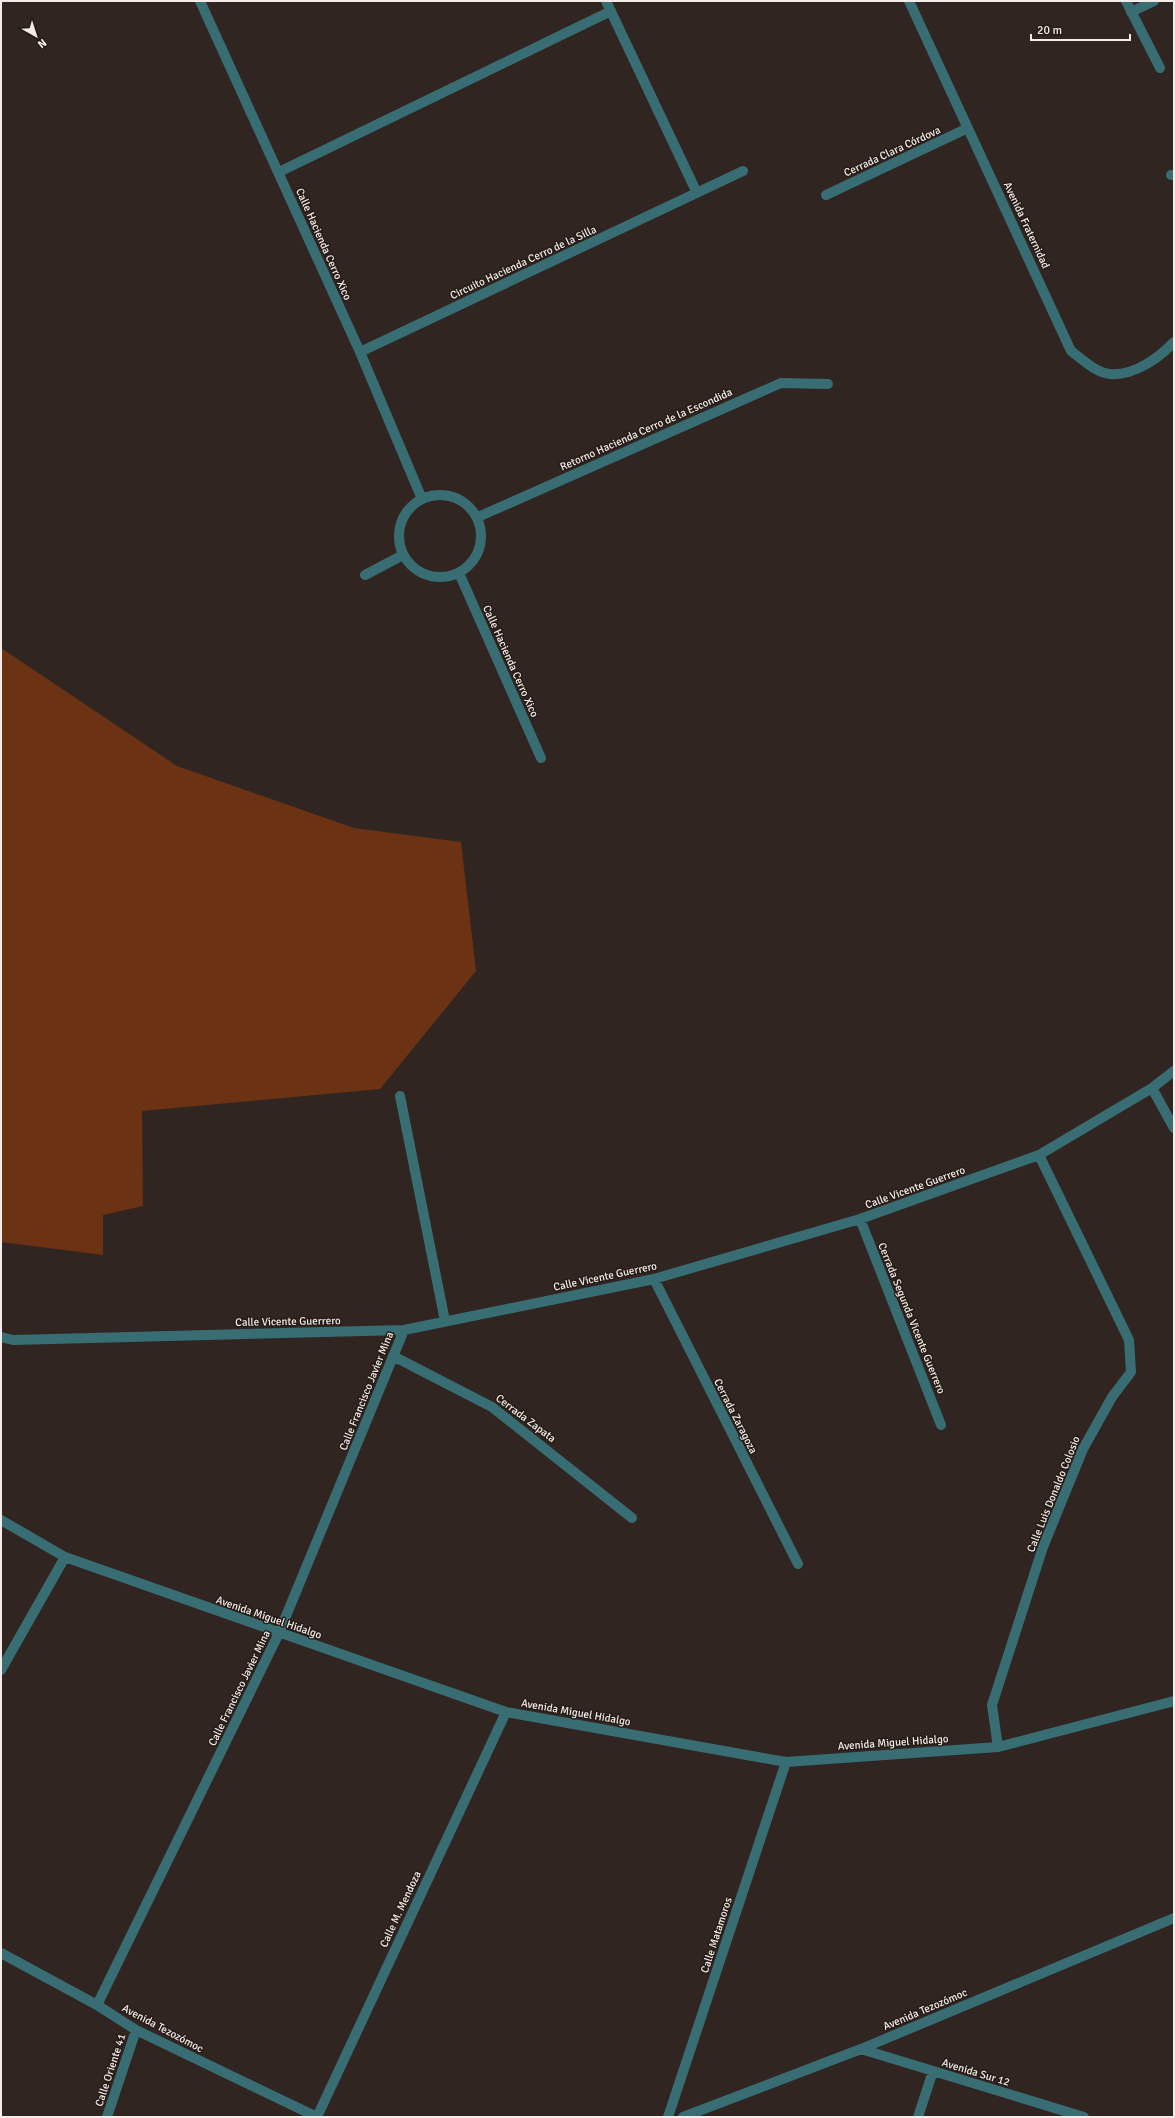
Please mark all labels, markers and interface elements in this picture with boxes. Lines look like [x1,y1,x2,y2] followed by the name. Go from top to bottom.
[16,16,56,56] north arrow
[1031,16,1130,42] scale bar
[1037,23,1062,38] text: 20 m
[35,36,49,51] text: N
[842,123,943,180] street label: Cerrada Clara Córdova
[1001,180,1052,271] street label: Avenida Fraternidad
[293,186,354,302] street label: Calle Hacienda Cerro Xico
[448,223,599,302] street label: Circuito Hacienda Cerro de la Silla
[558,385,735,473] street label: Retorno Hacienda Cerro de la Escondida
[480,603,541,719] street label: Calle Hacienda Cerro Xico
[863,1163,967,1212] street label: Calle Vicente Guerrero
[875,1241,948,1396] street label: Cerrada Segunda Vicente Guerrero
[552,1259,658,1294] street label: Calle Vicente Guerrero
[235,1314,341,1329] street label: Calle Vicente Guerrero
[337,1329,396,1452] street label: Calle Francisco Javier Mina
[711,1377,760,1456] street label: Cerrada Zaragoza
[493,1392,559,1445] street label: Cerrada Zapata
[1024,1434,1083,1554] street label: Calle Luis Donaldo Colosio
[214,1593,324,1642] street label: Avenida Miguel Hidalgo
[206,1628,273,1748] street label: Calle Francisco Javier Mina
[520,1696,632,1729] street label: Avenida Miguel Hidalgo
[837,1732,949,1753] street label: Avenida Miguel Hidalgo
[377,1869,424,1949] street label: Calle M. Mendoza
[698,1895,735,1975] street label: Calle Matamoros
[881,1986,969,2033] street label: Avenida Tezozómoc
[120,2002,206,2055] street label: Avenida Tezozómoc
[93,2032,128,2108] street label: Calle Oriente 41
[940,2056,1011,2089] street label: Avenida Sur 12

